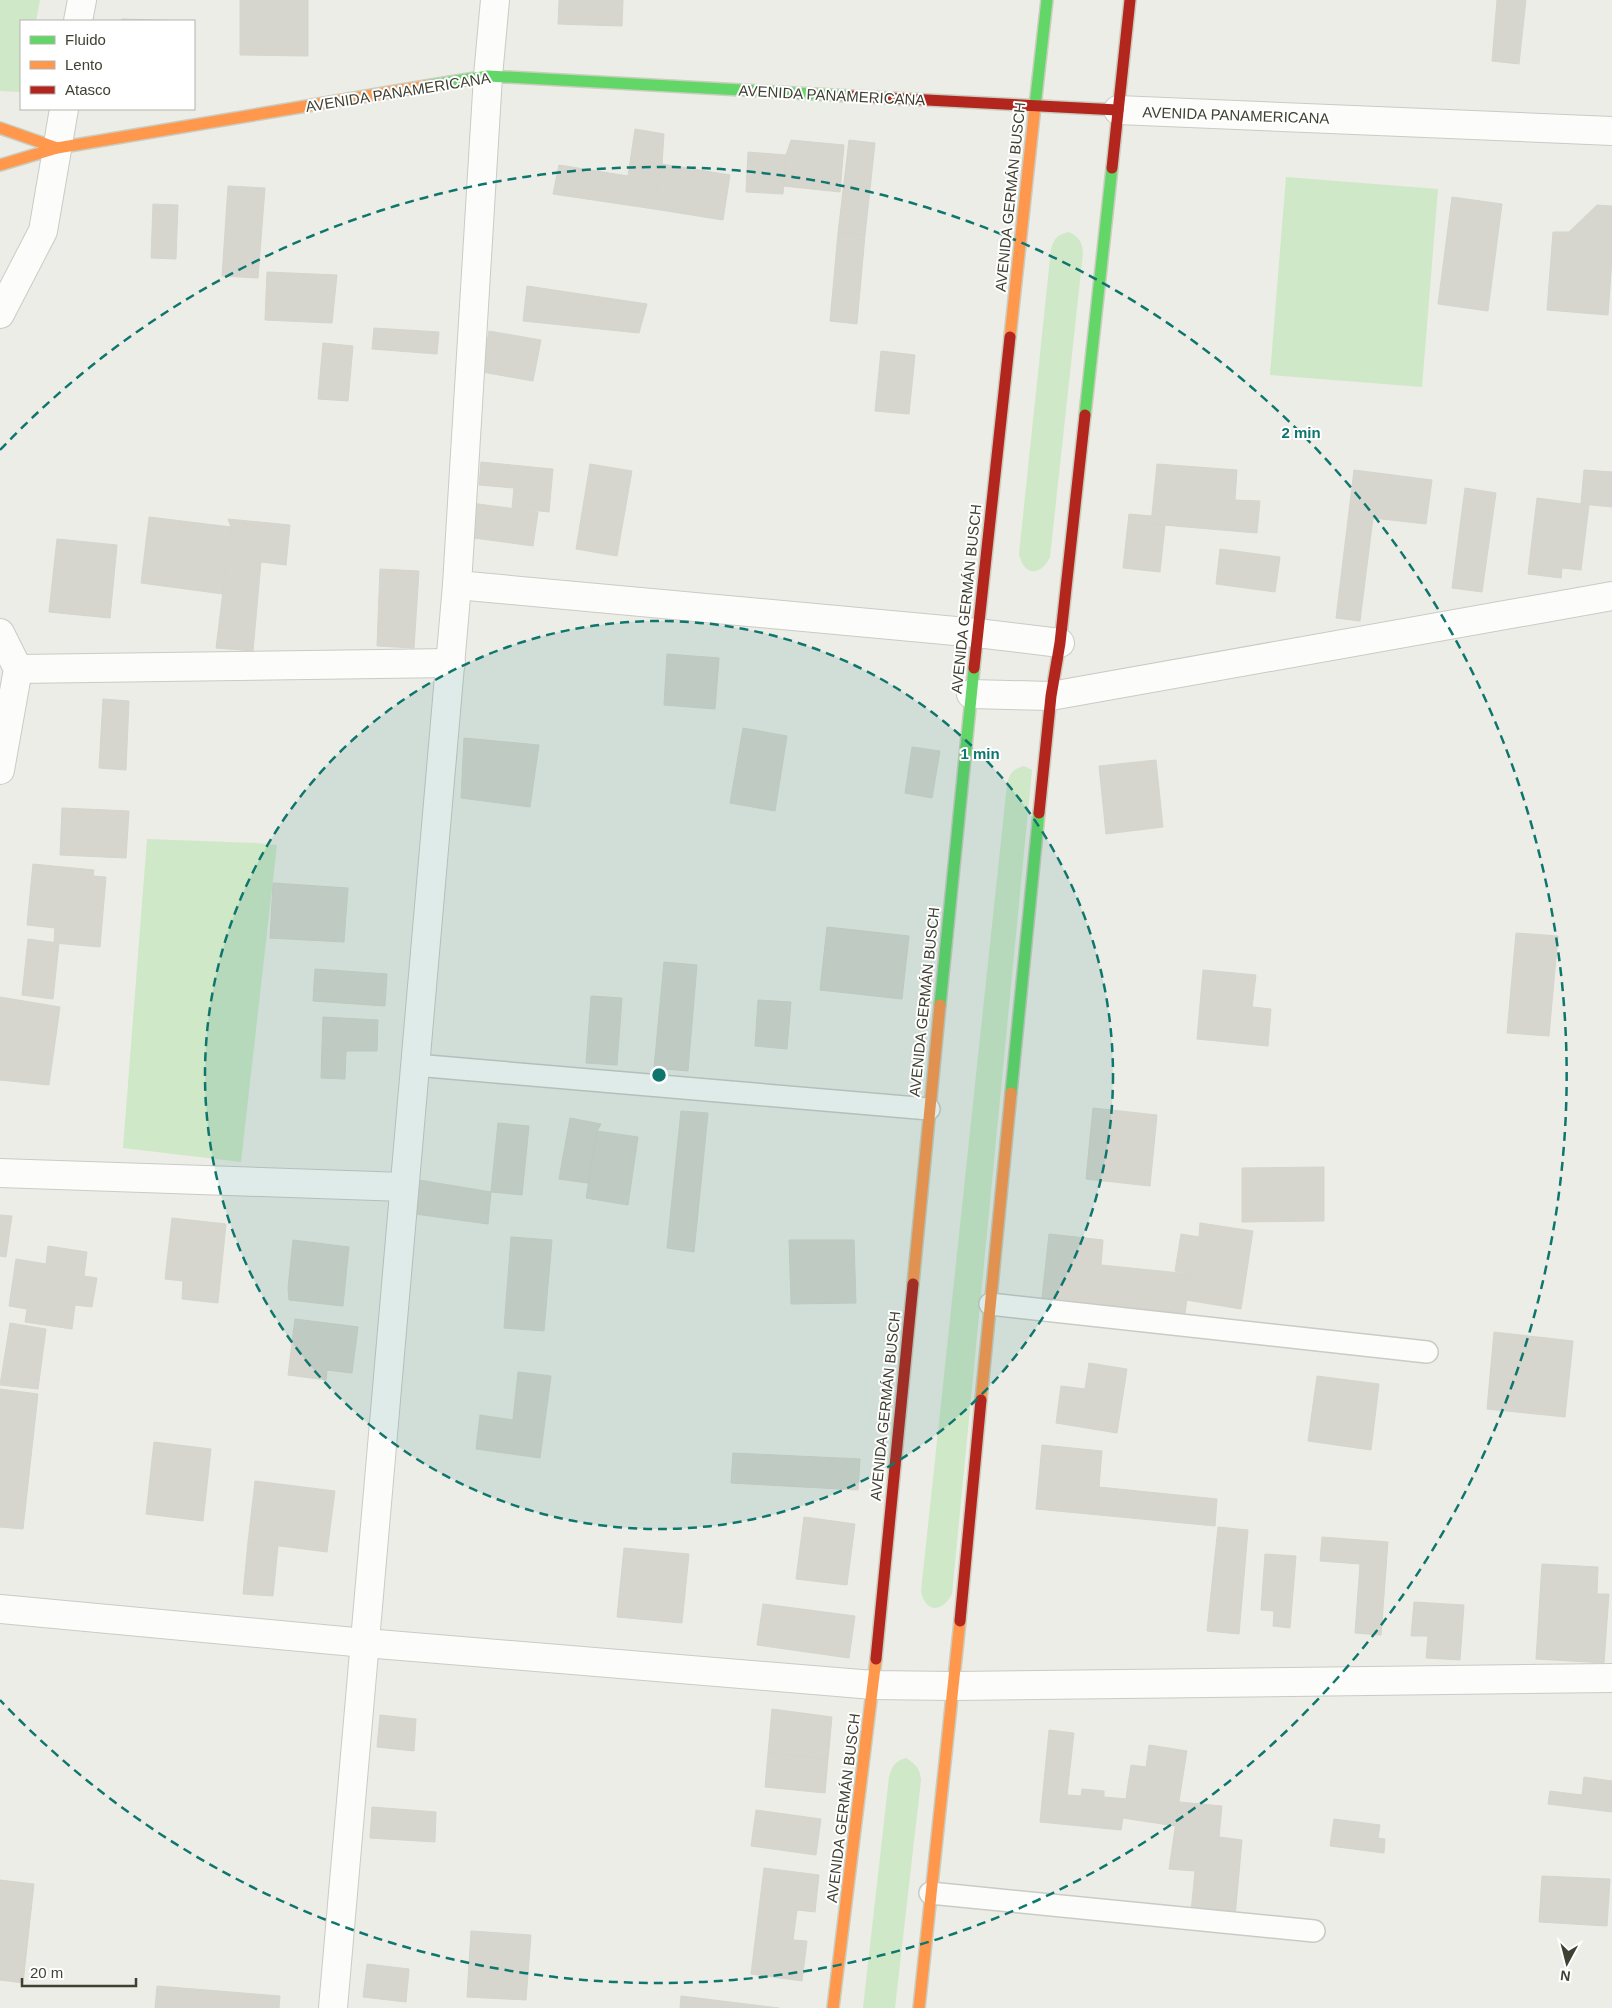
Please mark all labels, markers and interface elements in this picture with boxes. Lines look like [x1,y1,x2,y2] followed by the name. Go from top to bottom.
[20,20,195,110] legend
[65,31,106,48] text: Fluido
[65,56,103,73] text: Lento
[304,69,492,115] street label: AVENIDA PANAMERICANA
[65,81,111,98] text: Atasco
[738,82,926,108] street label: AVENIDA PANAMERICANA
[992,101,1028,293] street label: AVENIDA GERMÁN BUSCH
[1142,103,1330,127] street label: AVENIDA PANAMERICANA
[1281,424,1321,441] text: 2 min
[948,503,984,695] street label: AVENIDA GERMÁN BUSCH
[960,745,1000,762] text: 1 min
[906,906,942,1098] street label: AVENIDA GERMÁN BUSCH
[650,1066,668,1084] centre of rings
[867,1310,903,1502] street label: AVENIDA GERMÁN BUSCH
[823,1712,863,1904] street label: AVENIDA GERMÁN BUSCH
[1542,1938,1592,1988] north arrow
[22,1956,136,1988] scale bar
[30,1964,63,1981] text: 20 m
[1559,1967,1571,1984] text: N

